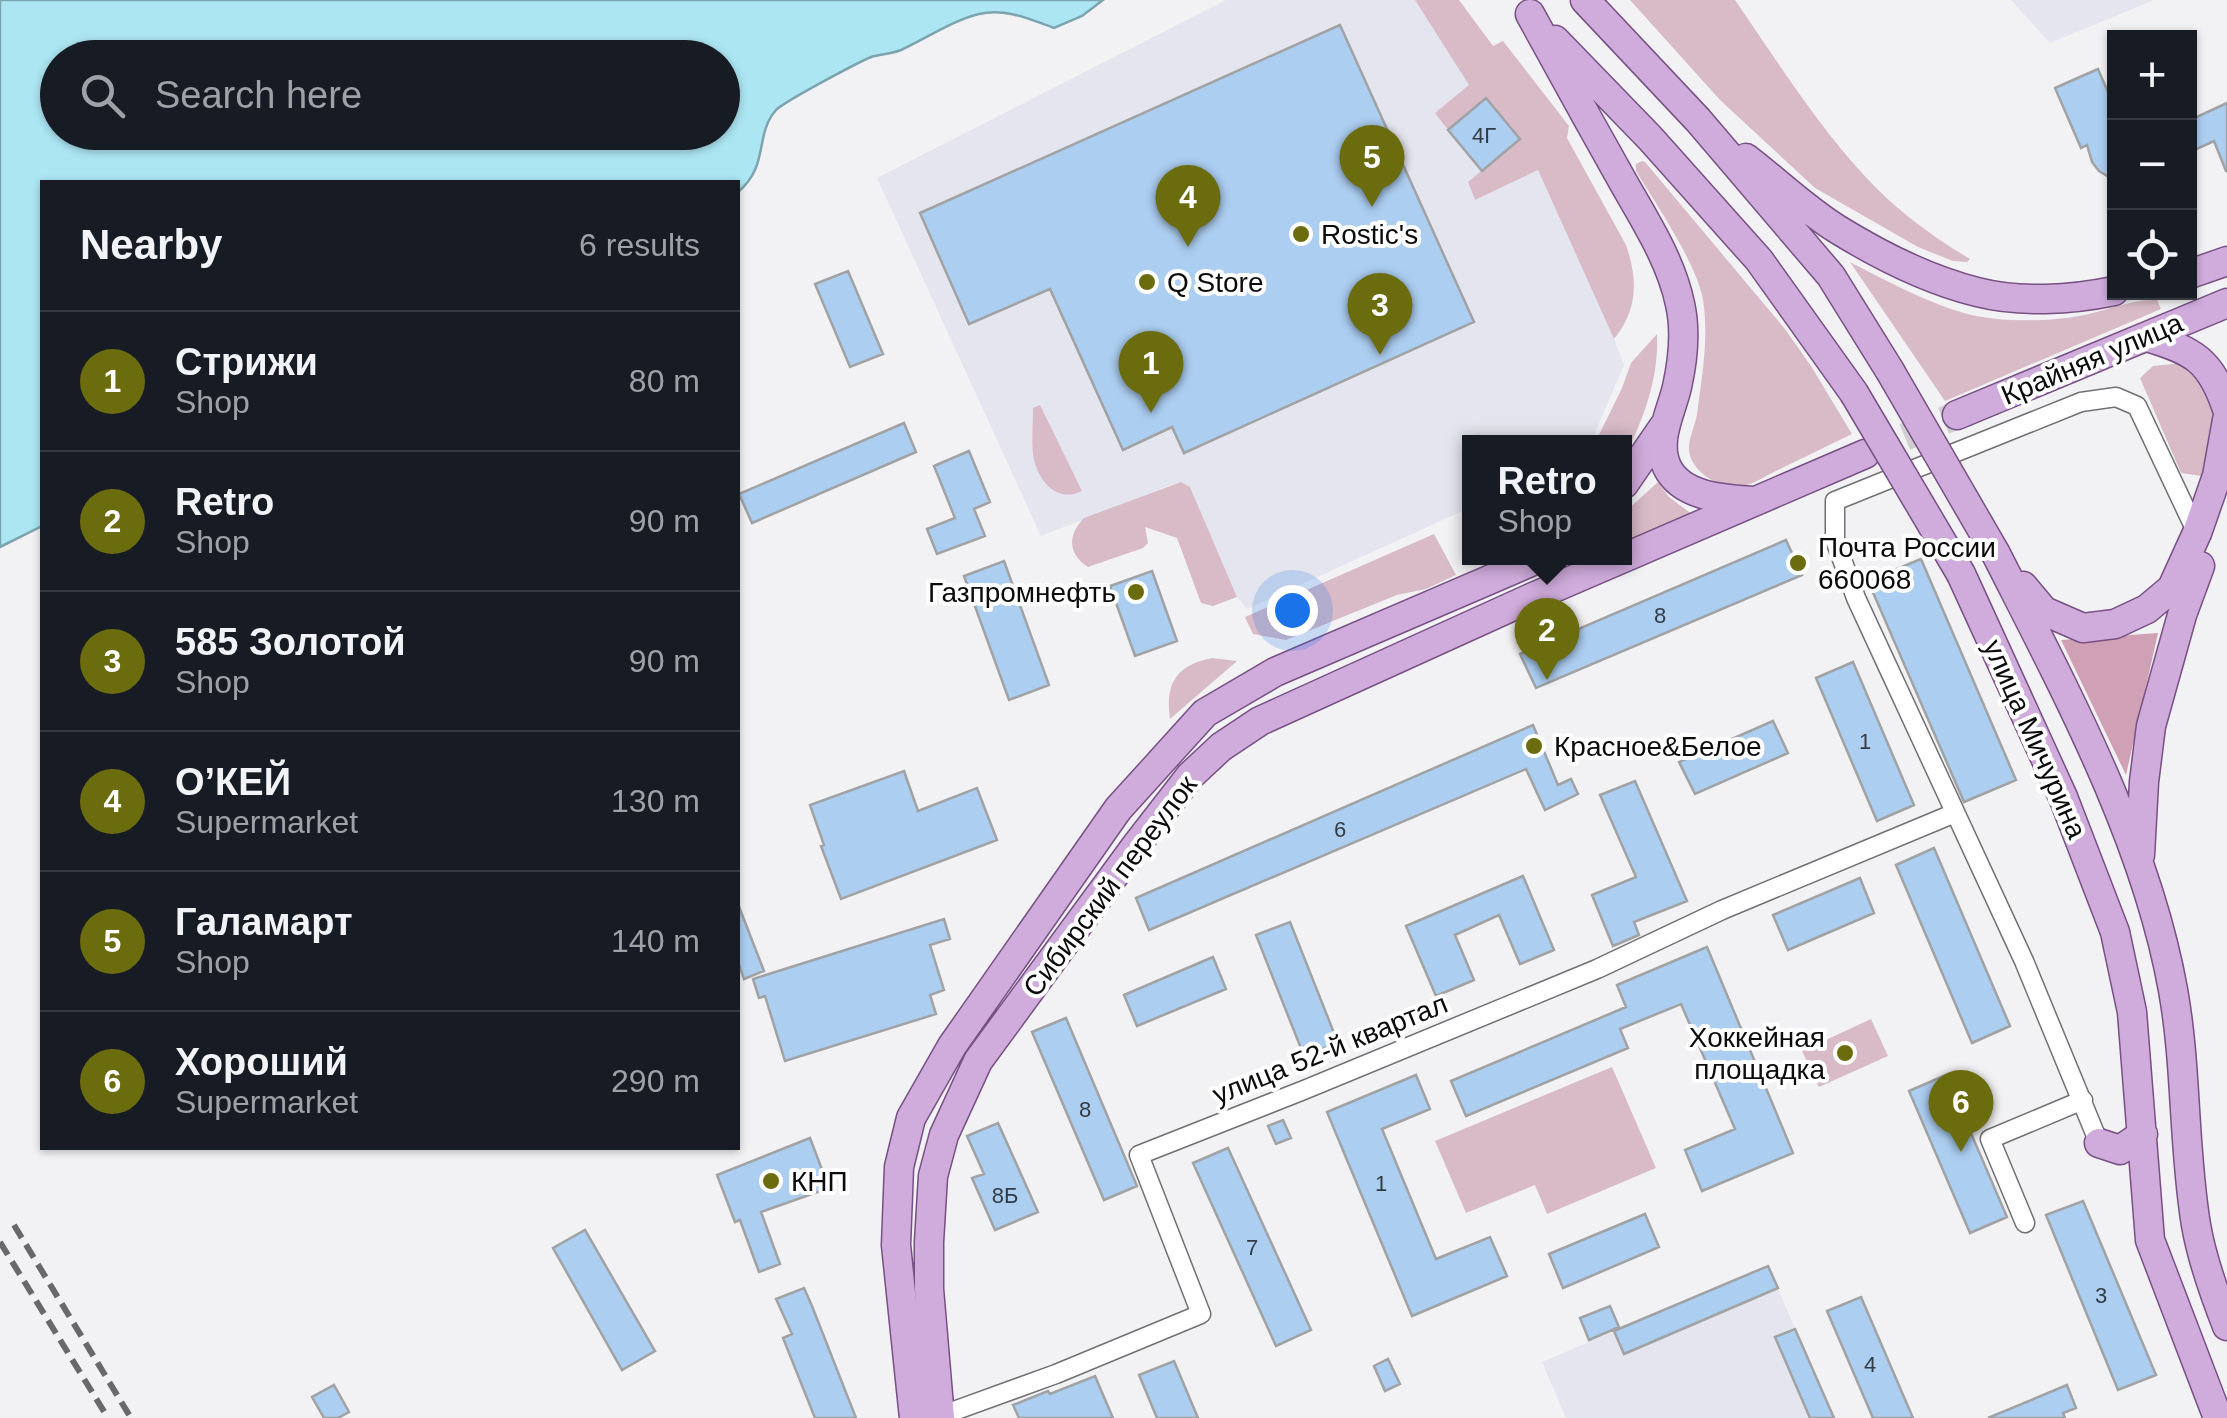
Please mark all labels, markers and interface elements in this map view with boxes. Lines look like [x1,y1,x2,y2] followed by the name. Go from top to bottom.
[2107,30,2197,300] map controls
[2107,30,2197,120] button: +
[40,40,740,150] search box
[75,68,130,123] icon: search
[155,74,362,116] text: Search here
[2107,120,2197,210] button: −
[1472,123,1496,148] house number: 4Г
[1340,124,1404,207] pin: 5
[1156,164,1220,247] pin: 4
[2107,210,2197,300] button: locate
[1321,219,1418,250] place label: Rostic's
[80,221,222,268] text: Nearby
[1290,223,1312,245] marker: Rostic's
[579,227,700,263] text: 6 results
[1167,267,1263,298] place label: Q Store
[1136,271,1158,293] marker: Q Store
[1348,272,1412,355] pin: 3
[1997,307,2188,411] street label: Крайняя улица
[1118,330,1184,413] pin: 1
[175,341,318,383] text: Стрижи
[104,363,121,399] text: 1
[629,363,700,399] text: 80 m
[175,384,250,420] text: Shop
[1462,435,1632,565] popup
[1497,460,1597,502] text: Retro
[175,481,274,523] text: Retro
[104,503,121,539] text: 2
[629,503,700,539] text: 90 m
[1497,503,1572,539] text: Shop
[175,524,250,560] text: Shop
[1818,532,1996,595] place label: Почта России 660068
[1787,552,1809,574] marker: Почта России 660068
[928,577,1116,608] place label: Газпромнефть
[1125,581,1147,603] marker: Газпромнефть
[1267,585,1318,636] your location
[1514,598,1580,680] pin: 2
[1654,603,1666,628] house number: 8
[175,621,406,663] text: 585 Золотой
[1977,635,2093,844] street label: улица Мичурина
[104,643,121,679] text: 3
[629,643,700,679] text: 90 m
[175,664,250,700] text: Shop
[1859,729,1871,754] house number: 1
[1554,731,1762,762] place label: Красное&Белое
[1523,735,1545,757] marker: Красное&Белое
[175,761,291,803] text: О’КЕЙ
[1017,769,1203,1002] street label: Сибирский переулок
[104,783,121,819] text: 4
[611,783,700,819] text: 130 m
[175,804,358,840] text: Supermarket
[1334,817,1346,842] house number: 6
[175,901,353,943] text: Галамарт
[104,923,121,959] text: 5
[611,923,700,959] text: 140 m
[175,944,250,980] text: Shop
[1208,988,1452,1110] street label: улица 52-й квартал
[1689,1022,1825,1085] place label: Хоккейная площадка
[175,1041,348,1083] text: Хороший
[1834,1042,1856,1064] marker: Хоккейная площадка
[104,1063,121,1099] text: 6
[611,1063,700,1099] text: 290 m
[1928,1070,1994,1152] pin: 6
[175,1084,358,1120] text: Supermarket
[1079,1097,1091,1122] house number: 8
[791,1166,848,1197] place label: КНП
[760,1170,782,1192] marker: КНП
[1375,1171,1387,1196] house number: 1
[992,1183,1018,1208] house number: 8Б
[1246,1235,1258,1260] house number: 7
[2095,1283,2107,1308] house number: 3
[1864,1352,1876,1377] house number: 4

